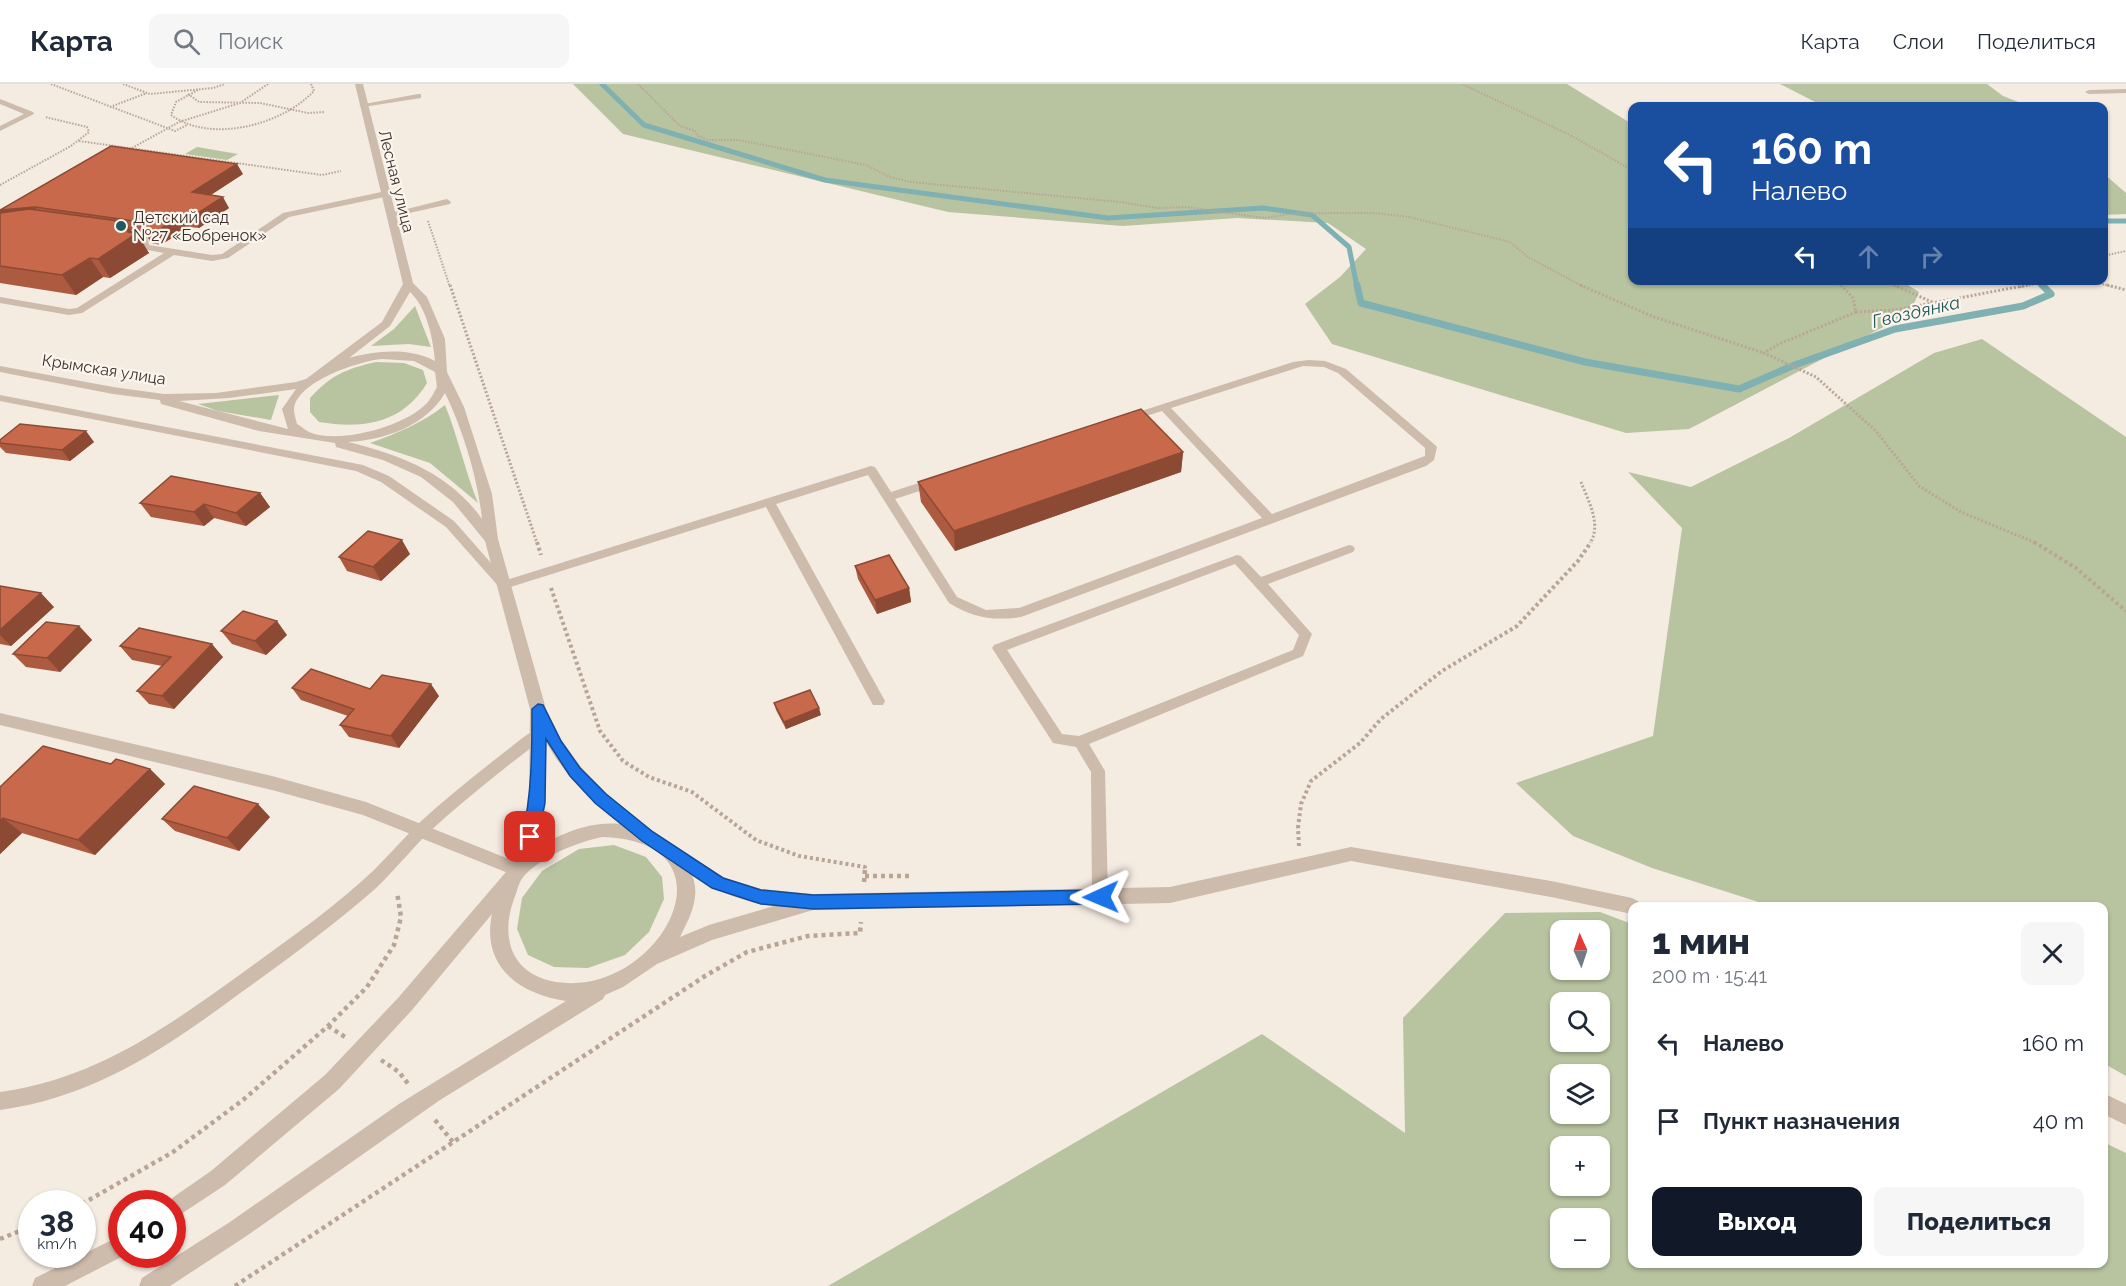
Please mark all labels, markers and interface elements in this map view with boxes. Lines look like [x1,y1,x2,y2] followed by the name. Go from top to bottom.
[149,14,569,68] search box
[30,25,113,58] text: Карта
[170,25,203,58] icon: search
[218,28,283,54] text: Поиск
[1801,29,1860,54] text: Карта
[1893,29,1944,54] text: Слои
[1977,29,2096,54] text: Поделиться
[1751,125,1872,174] text: 160 m
[1652,126,1730,204] icon: left
[375,128,418,234] street label: Лесная улица
[1751,175,1847,206] text: Налево
[133,208,267,245] place label: Детский сад №27 «Бобренок»
[114,219,128,233] marker: Детский сад №27 «Бобренок»
[1789,240,1822,273] icon: left
[1852,240,1885,273] icon: ahead
[1915,240,1948,273] icon: right
[1870,291,1962,332] water label: Гвоздянка
[41,350,167,389] street label: Крымская улица
[504,811,555,862] pin
[513,820,546,853] icon: arrive
[1069,865,1133,929] position arrow
[1550,920,1610,980] north arrow
[1550,920,1610,1268] map controls
[1652,920,1750,962] text: 1 мин
[2021,922,2084,985] button: close
[1652,964,1767,988] text: 200 m · 15:41
[1550,992,1610,1052] button: search
[1652,1027,1685,1060] icon: left
[1703,1030,1784,1056] text: Налево
[2022,1030,2084,1056] text: 160 m
[1550,1064,1610,1124] button: layers
[1652,1105,1685,1138] icon: arrive
[1703,1108,1900,1134] text: Пункт назначения
[2033,1108,2084,1134] text: 40 m
[1550,1136,1610,1196] button: +
[1652,1187,1862,1256] button: Выход
[1874,1187,2084,1256] button: Поделиться
[108,1190,186,1268] speed limit sign: 40
[40,1204,74,1239] text: 38
[1550,1208,1610,1268] button: −
[37,1235,77,1253] text: km/h

